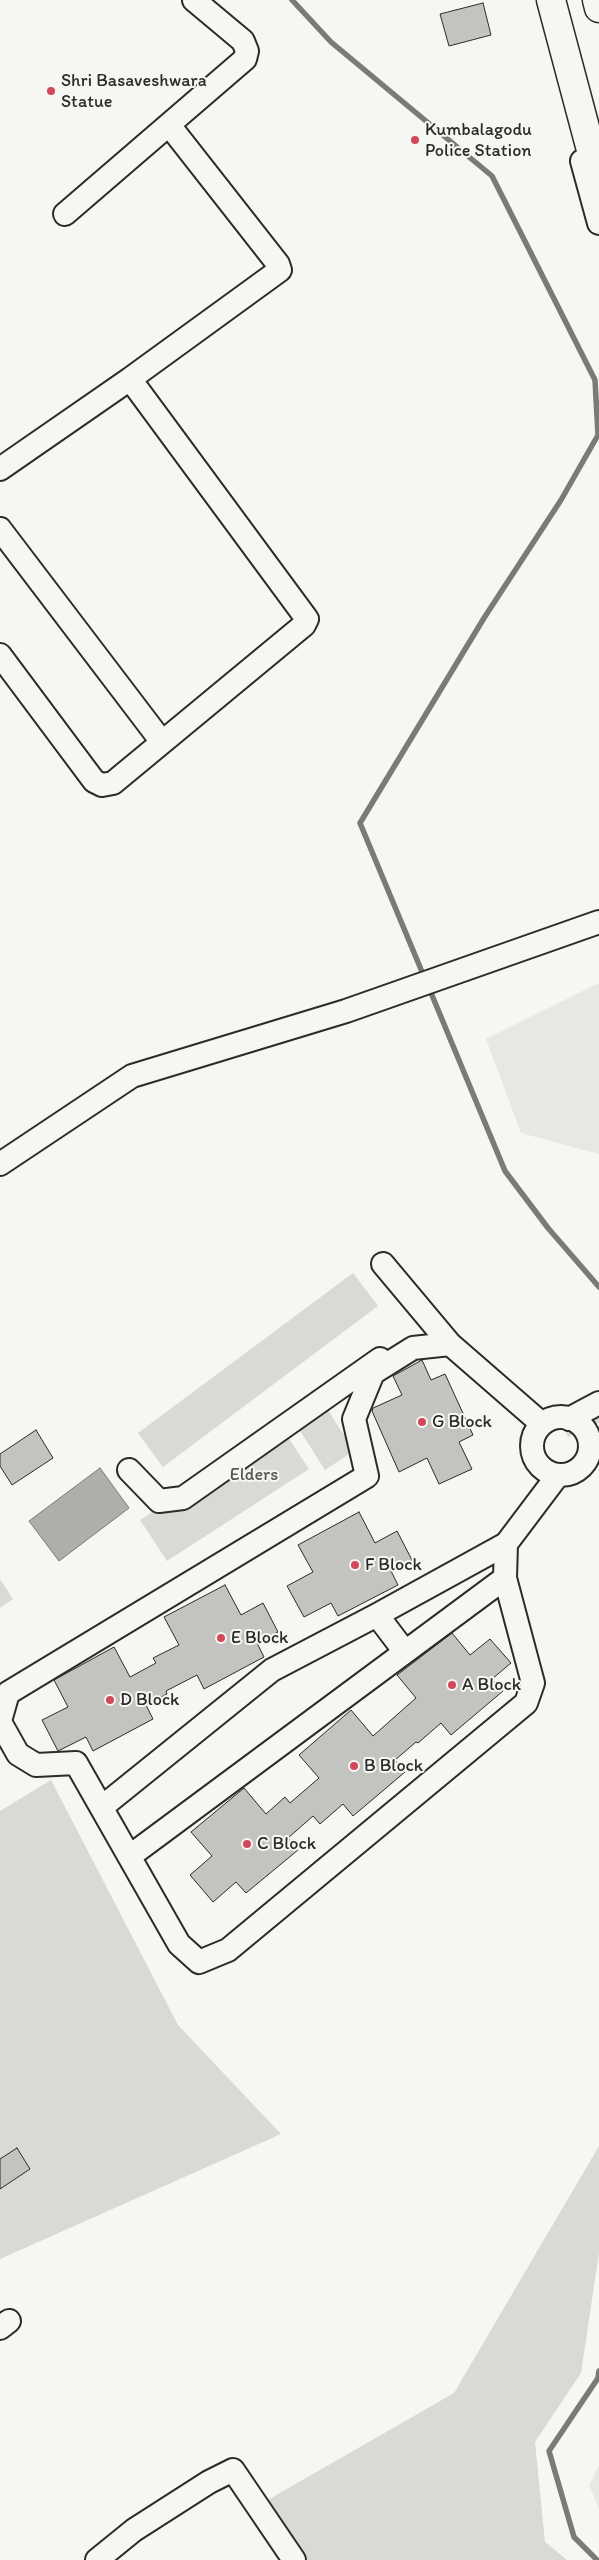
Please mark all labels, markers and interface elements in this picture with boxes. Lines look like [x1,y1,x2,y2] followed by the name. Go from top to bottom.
[61,70,207,112] place label: Shri Basaveshwara Statue
[45,85,57,97] marker: Shri Basaveshwara Statue
[425,119,532,162] place label: Kumbalagodu Police Station
[409,134,421,146] marker: Kumbalagodu Police Station
[432,1411,492,1433] place label: G Block
[416,1416,428,1428] marker: G Block
[230,1464,278,1486] park label: Elders
[365,1554,422,1576] place label: F Block
[349,1559,361,1571] marker: F Block
[231,1627,288,1649] place label: E Block
[215,1632,227,1644] marker: E Block
[462,1674,521,1696] place label: A Block
[446,1679,458,1691] marker: A Block
[120,1689,179,1711] place label: D Block
[104,1694,116,1706] marker: D Block
[364,1755,423,1777] place label: B Block
[348,1760,360,1772] marker: B Block
[257,1833,316,1855] place label: C Block
[241,1838,253,1850] marker: C Block

